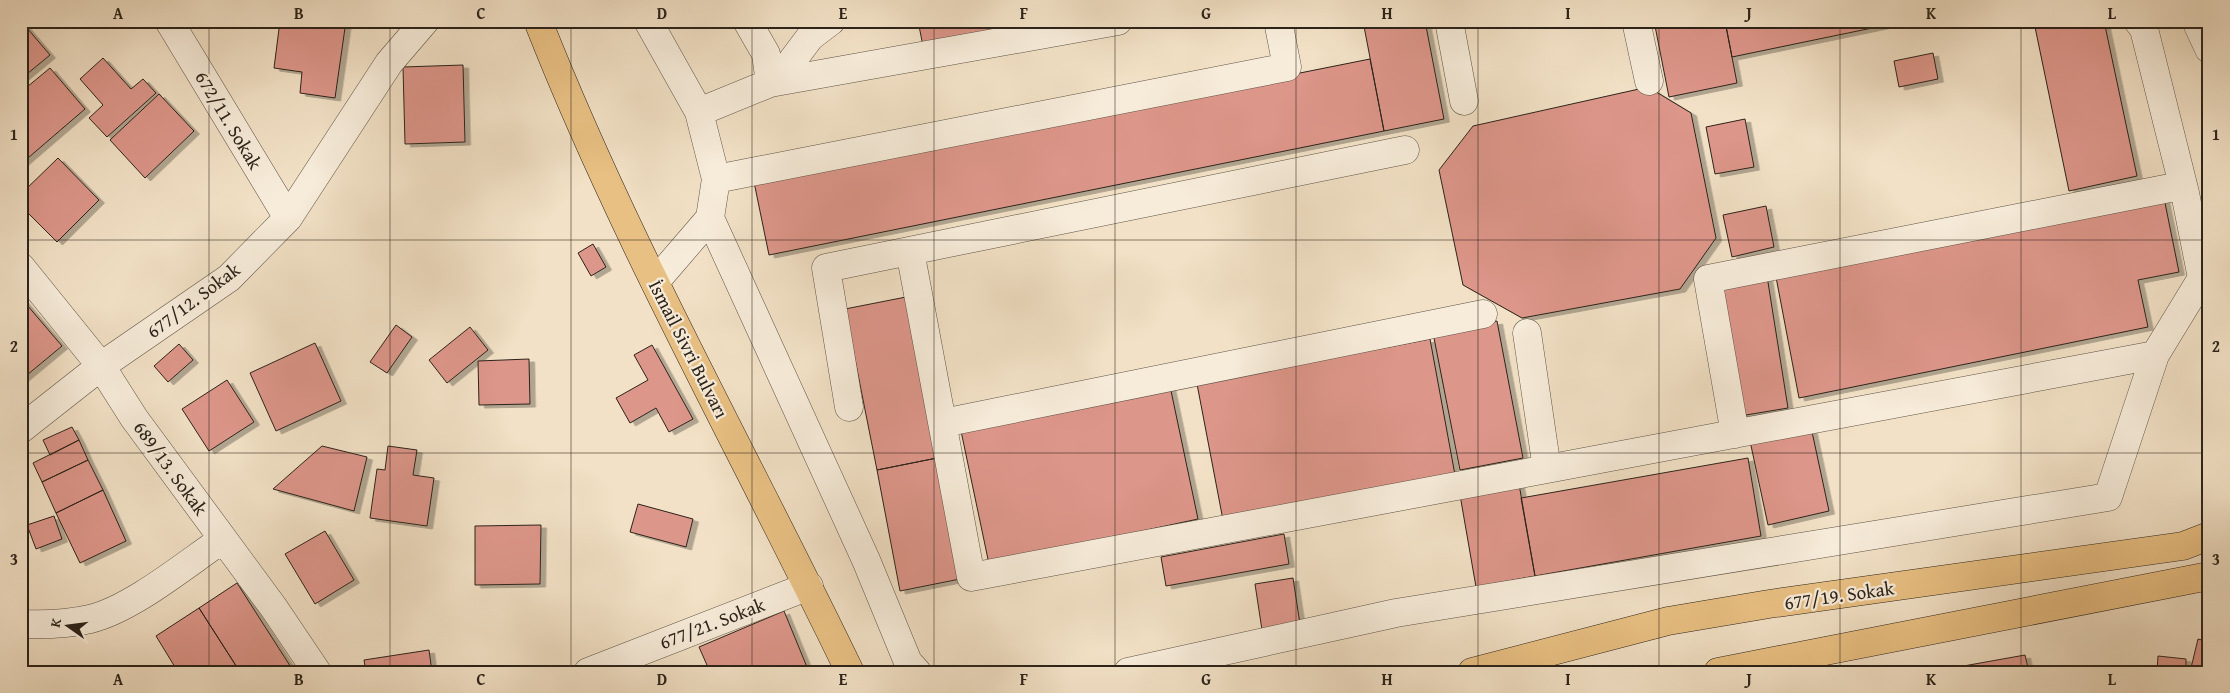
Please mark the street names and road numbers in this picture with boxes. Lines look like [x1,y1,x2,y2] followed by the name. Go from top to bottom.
[188,65,270,175] street label: 672/11. Sokak
[140,255,246,345] street label: 677/12. Sokak
[642,275,736,423] street label: İsmail Sivri Bulvarı
[127,415,215,521] street label: 689/13. Sokak
[1782,573,1896,617] street label: 677/19. Sokak
[655,590,769,656] street label: 677/21. Sokak

